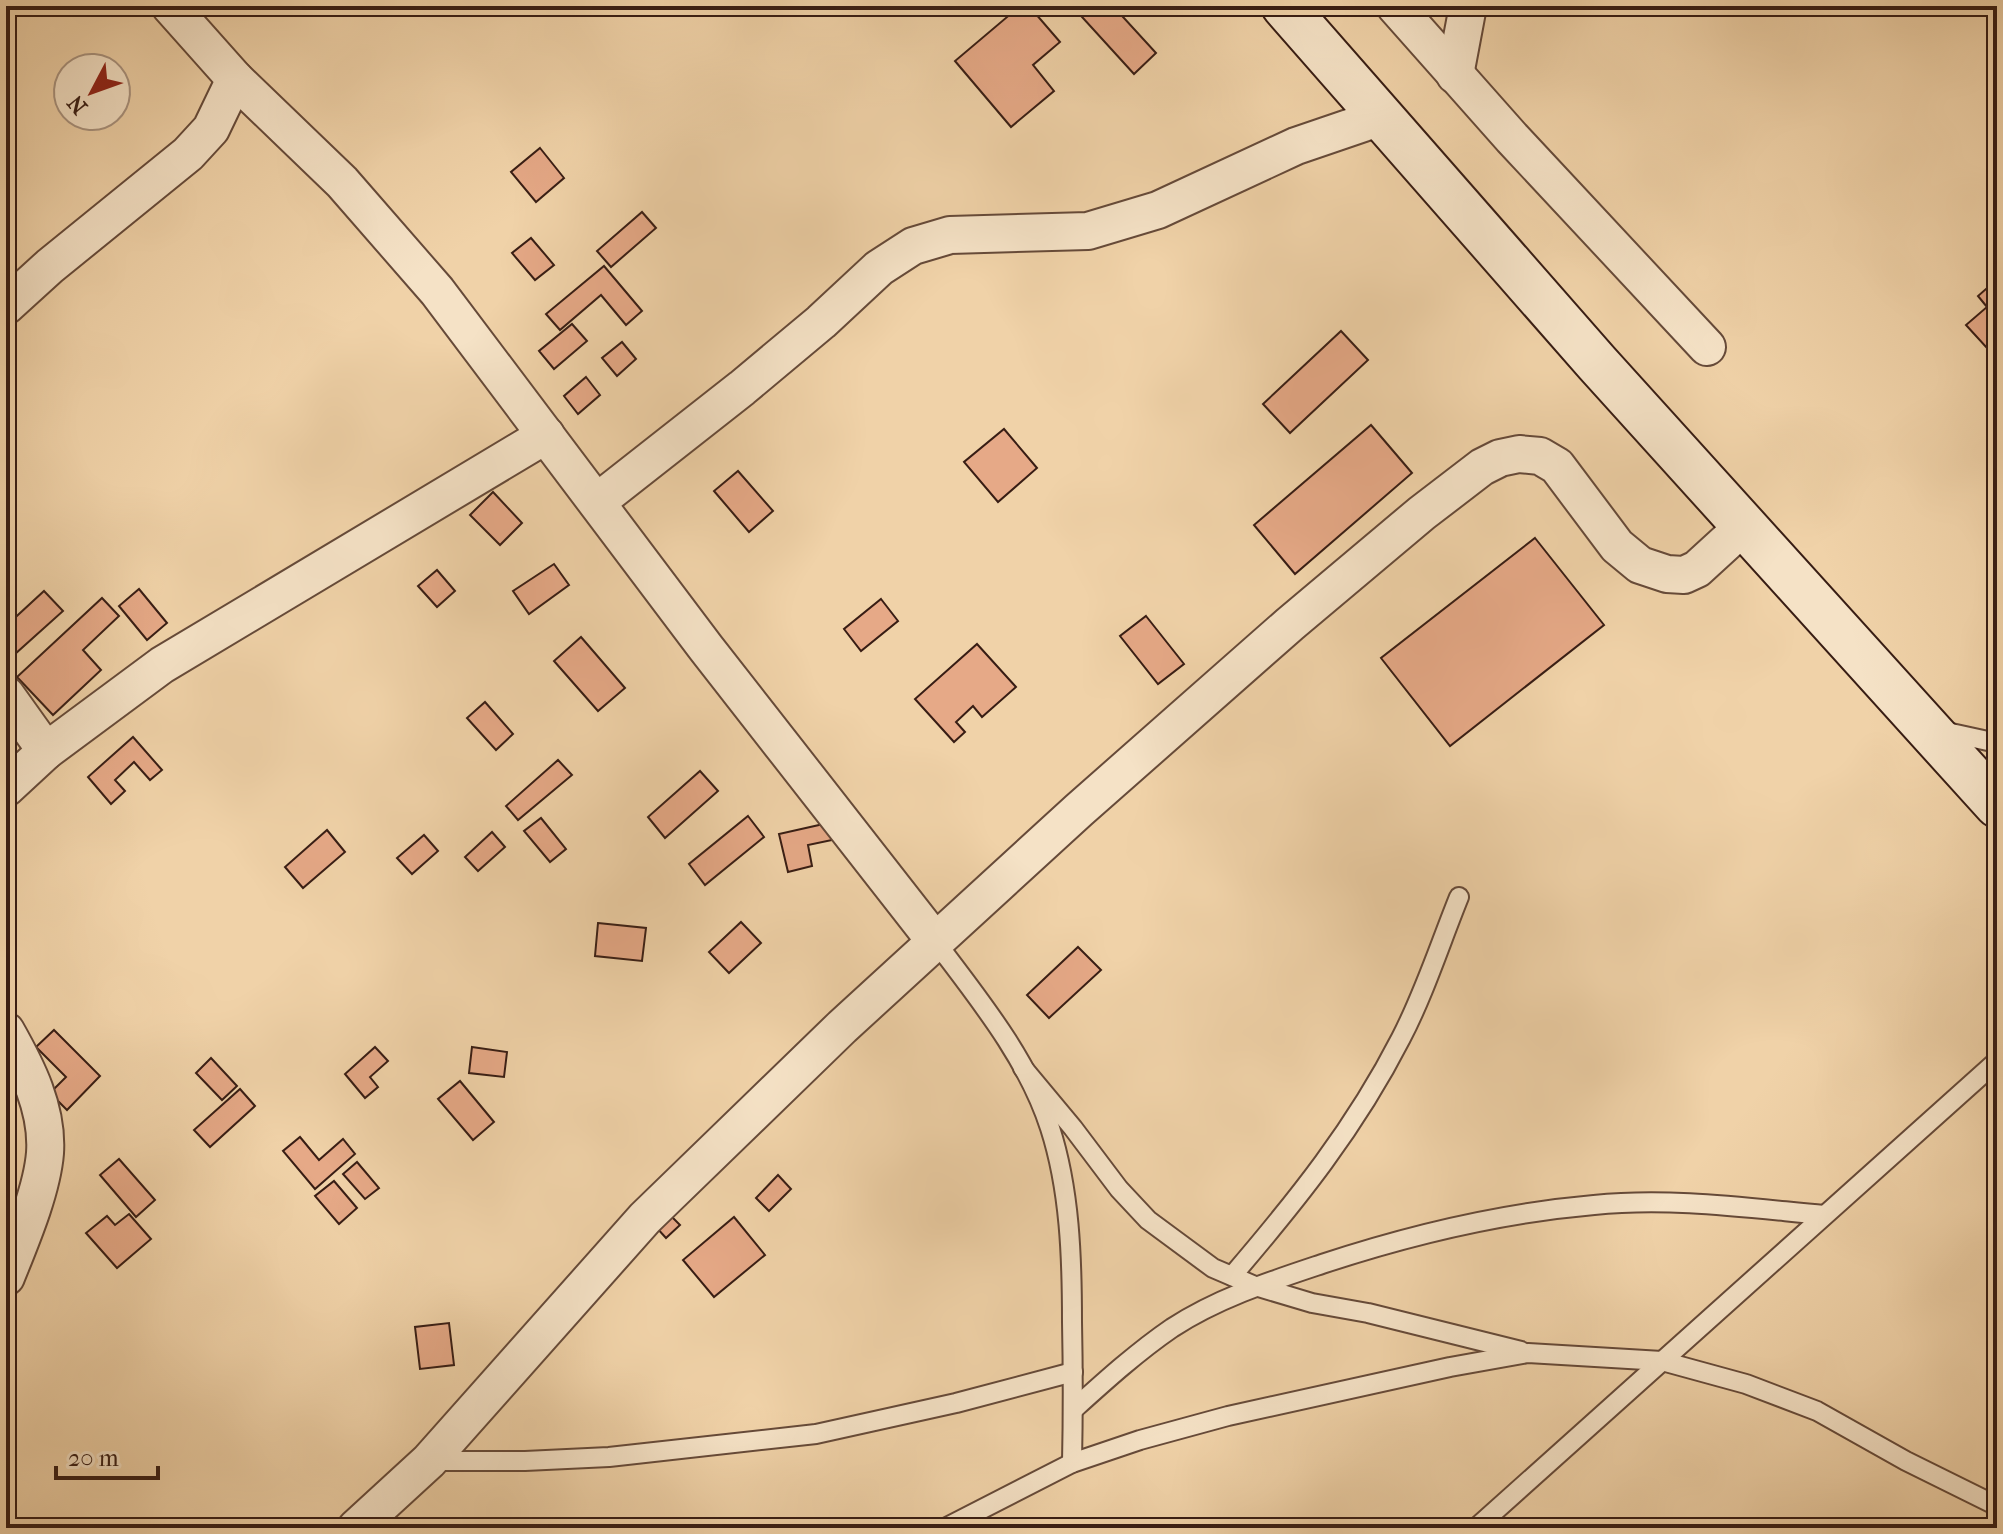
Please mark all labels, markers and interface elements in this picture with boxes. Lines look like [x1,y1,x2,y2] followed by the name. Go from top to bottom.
[52,52,132,132] north arrow
[62,89,93,119] text: N
[56,1430,158,1480] scale bar
[68,1444,119,1472] text: 20 m

